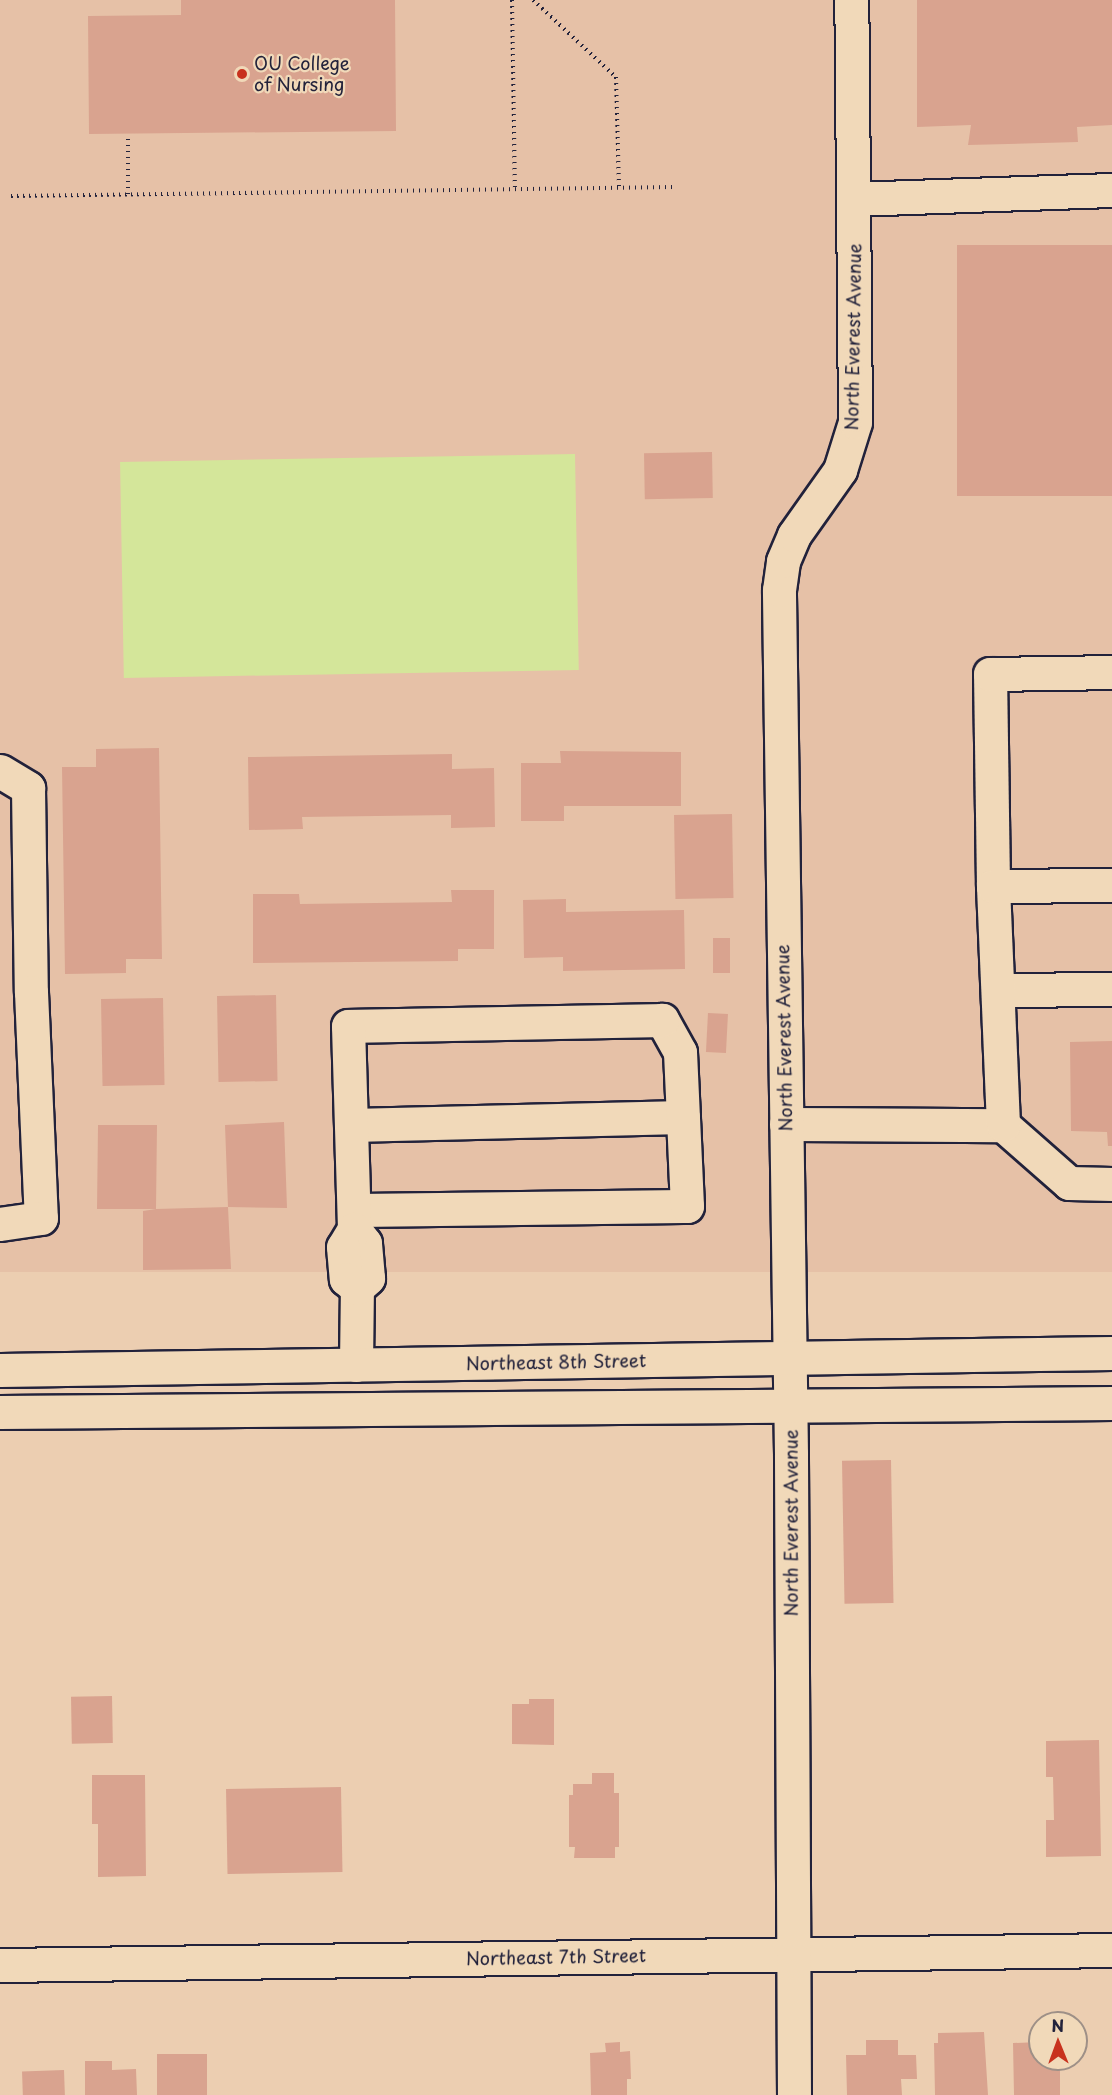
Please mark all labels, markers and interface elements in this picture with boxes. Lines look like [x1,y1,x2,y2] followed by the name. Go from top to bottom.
[254,53,351,96] place label: OU College of Nursing
[235,67,249,81] marker: OU College of Nursing
[841,243,865,431] street label: North Everest Avenue
[772,944,796,1132] street label: North Everest Avenue
[465,1350,647,1374] street label: Northeast 8th Street
[780,1430,802,1616] street label: North Everest Avenue
[466,1945,646,1969] street label: Northeast 7th Street
[1028,2011,1088,2071] north arrow
[1051,2013,1064,2037] text: N

